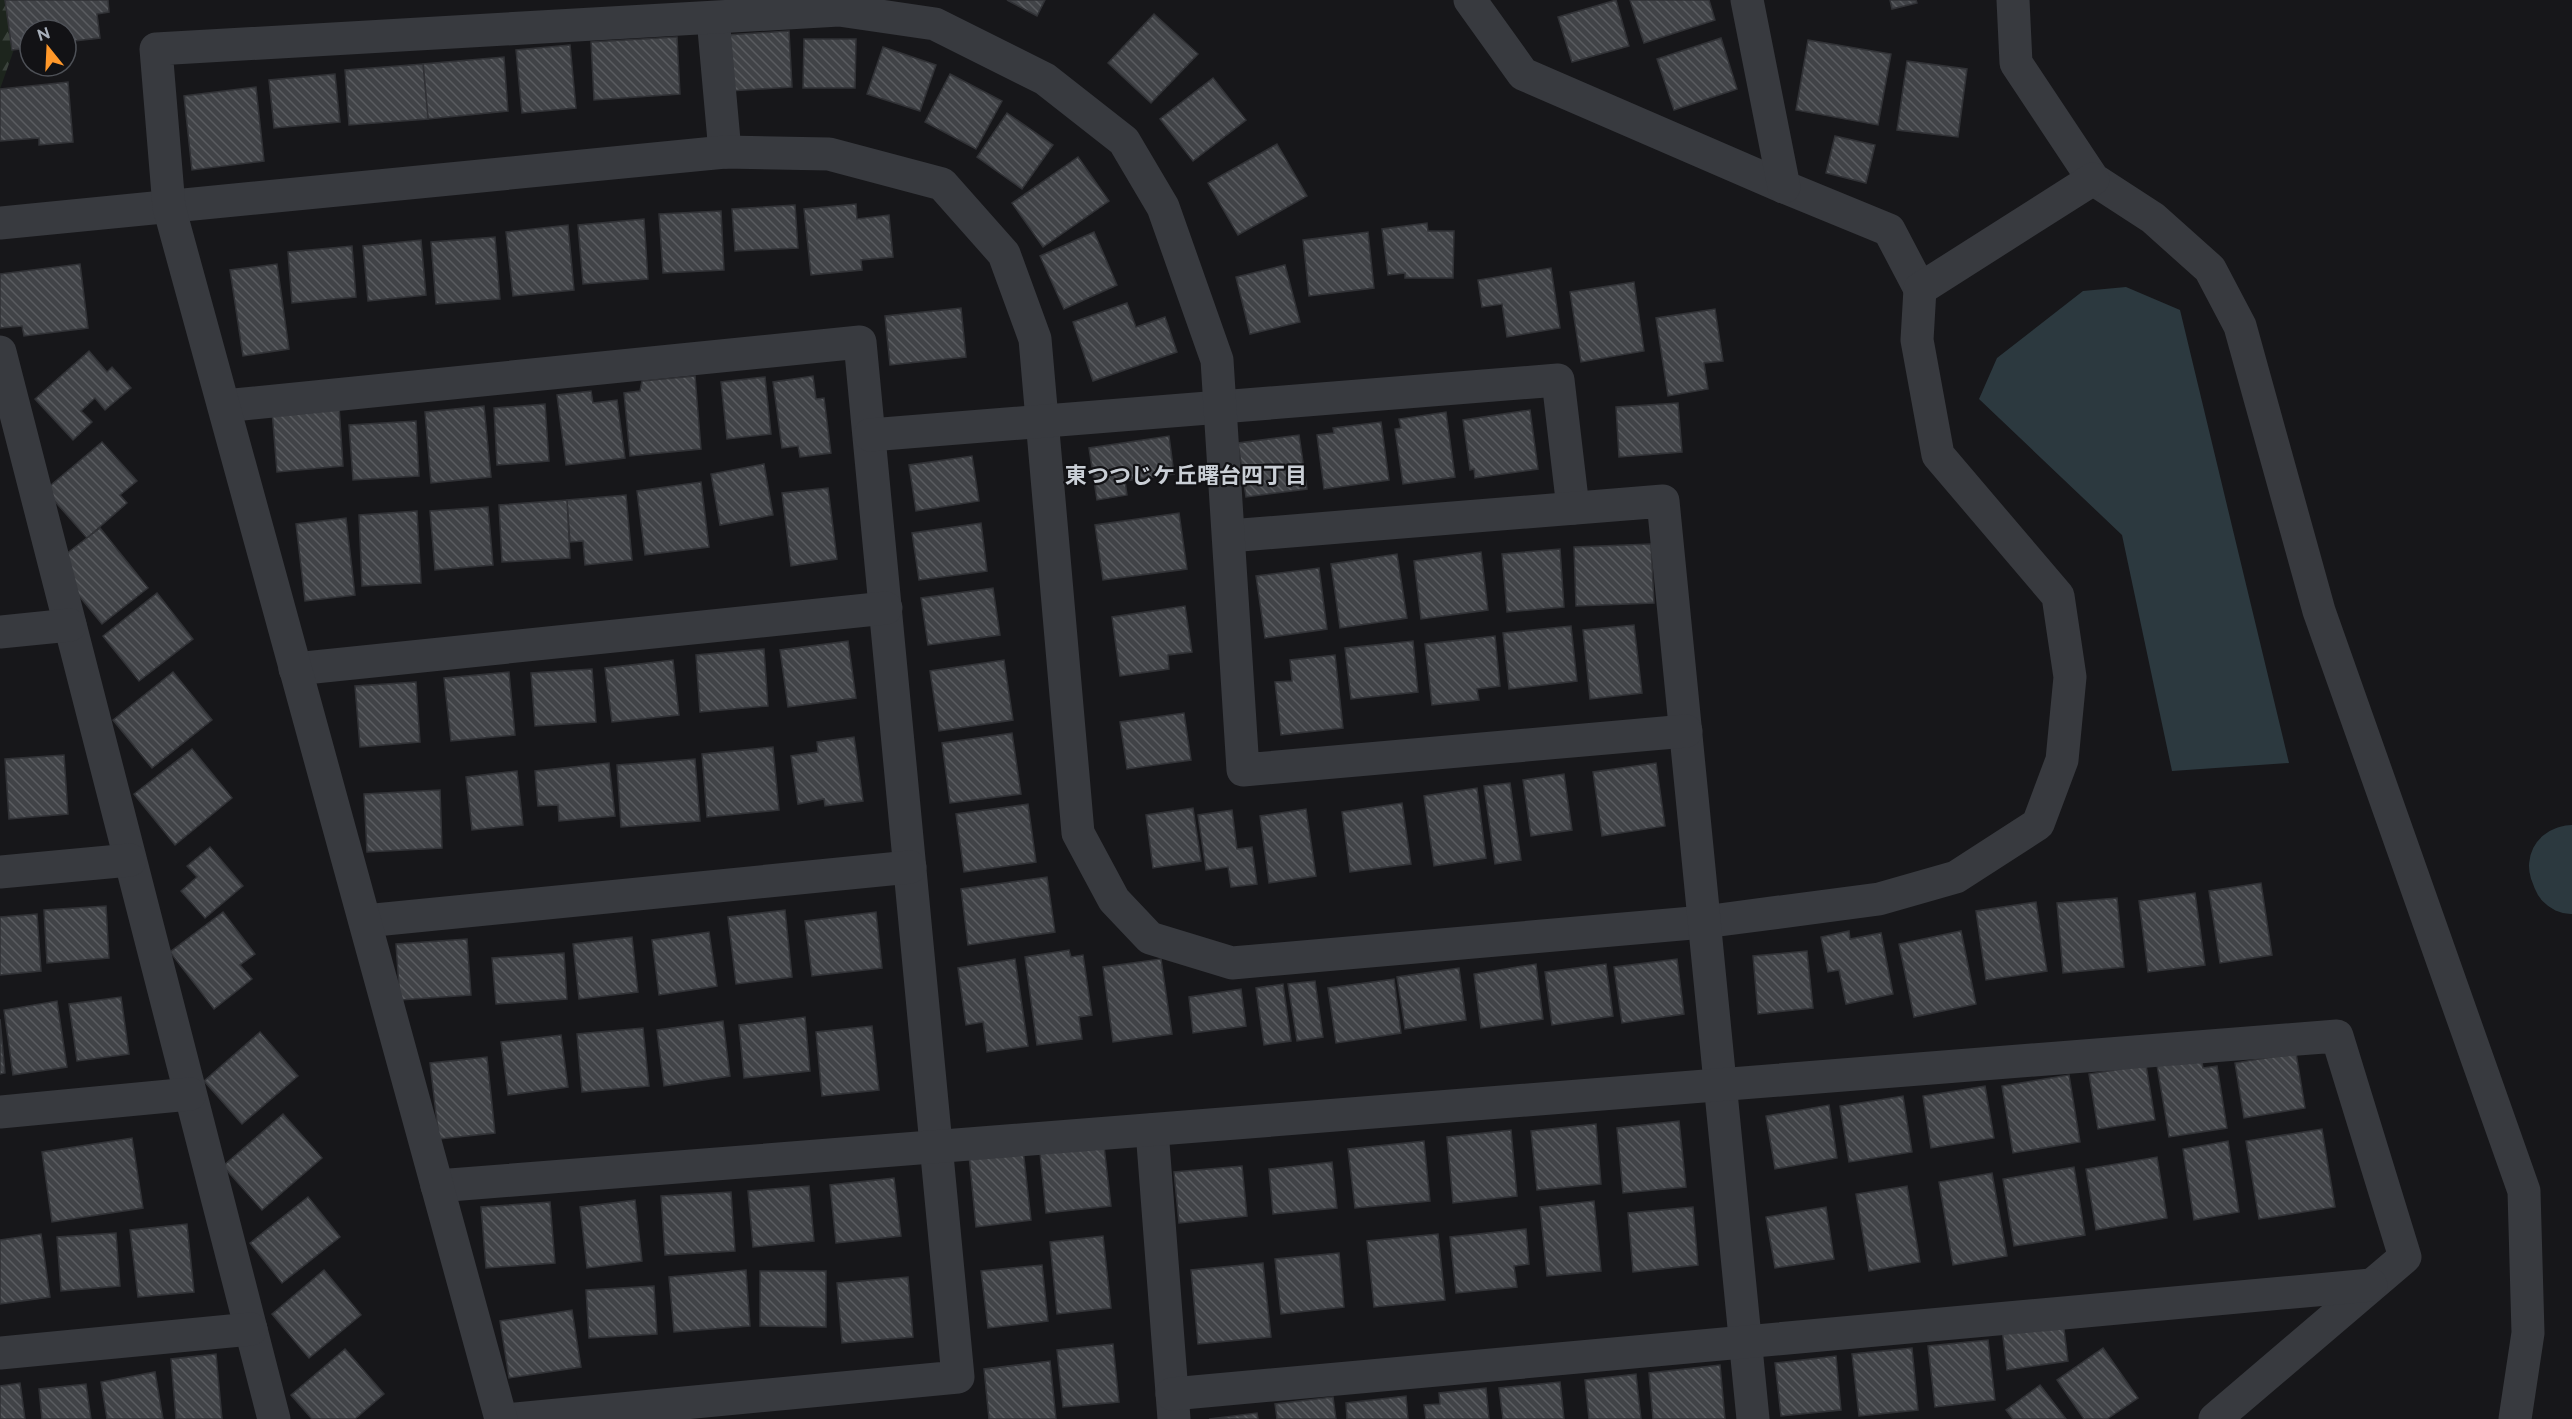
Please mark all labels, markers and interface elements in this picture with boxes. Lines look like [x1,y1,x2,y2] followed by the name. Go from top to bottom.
[18,18,78,78] north arrow
[35,23,52,45] text: N
[1065,462,1307,488] district label: 東つつじケ丘曙台四丁目

